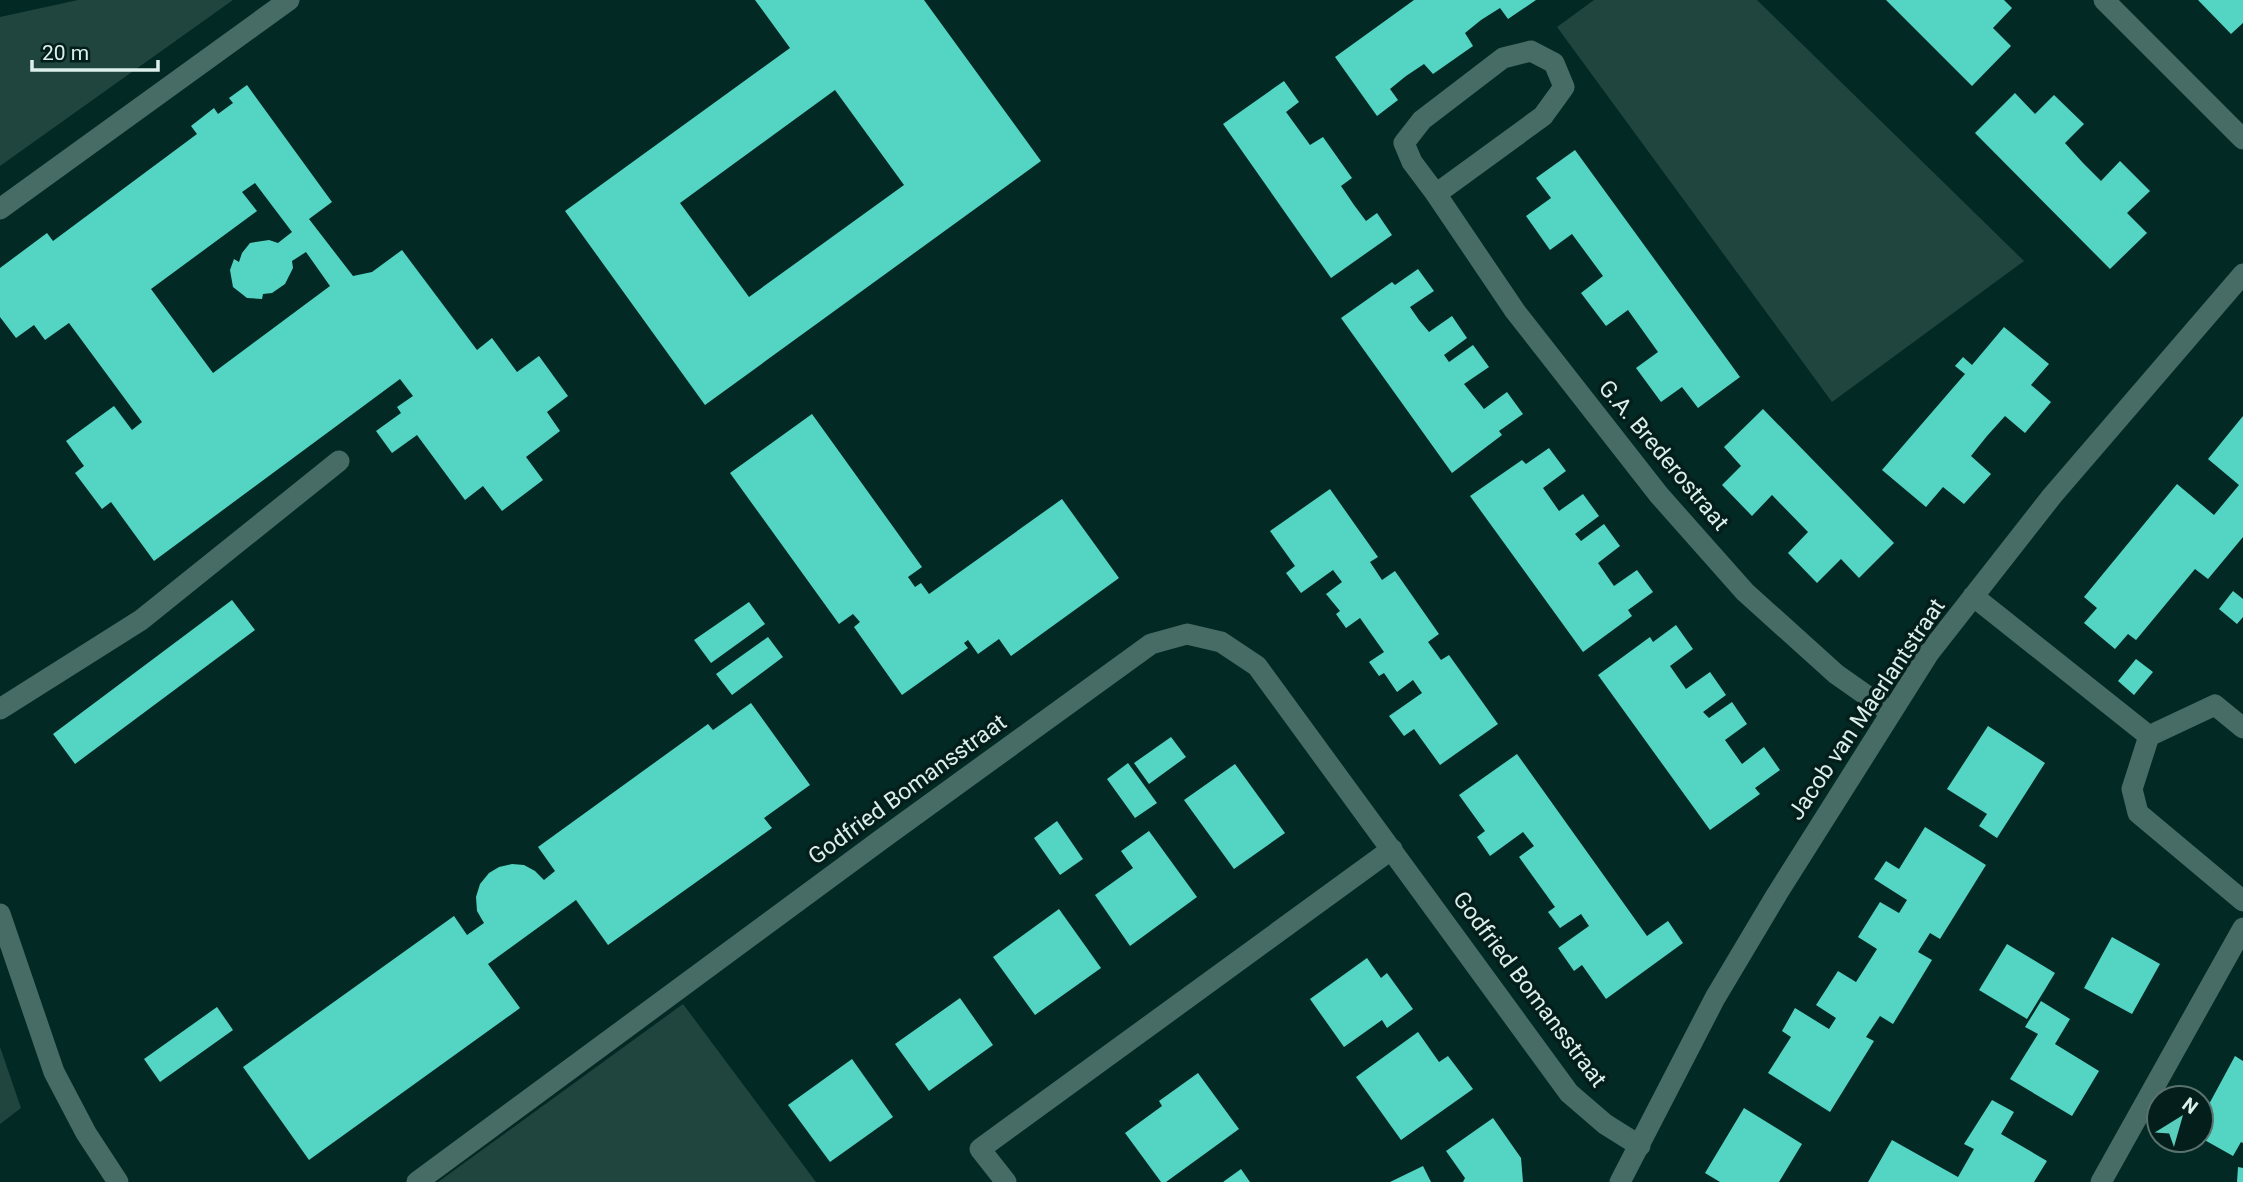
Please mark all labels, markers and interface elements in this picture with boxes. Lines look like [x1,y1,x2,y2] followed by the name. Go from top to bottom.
[32,28,158,72] scale bar
[42,41,89,65] text: 20 m
[1593,375,1734,536] street label: G.A. Brederostraat
[1782,594,1951,825] street label: Jacob van Maerlantstraat
[803,709,1012,870] street label: Godfried Bomansstraat
[1447,886,1612,1092] street label: Godfried Bomansstraat
[2145,1084,2215,1154] north arrow
[2178,1093,2202,1119] text: N

